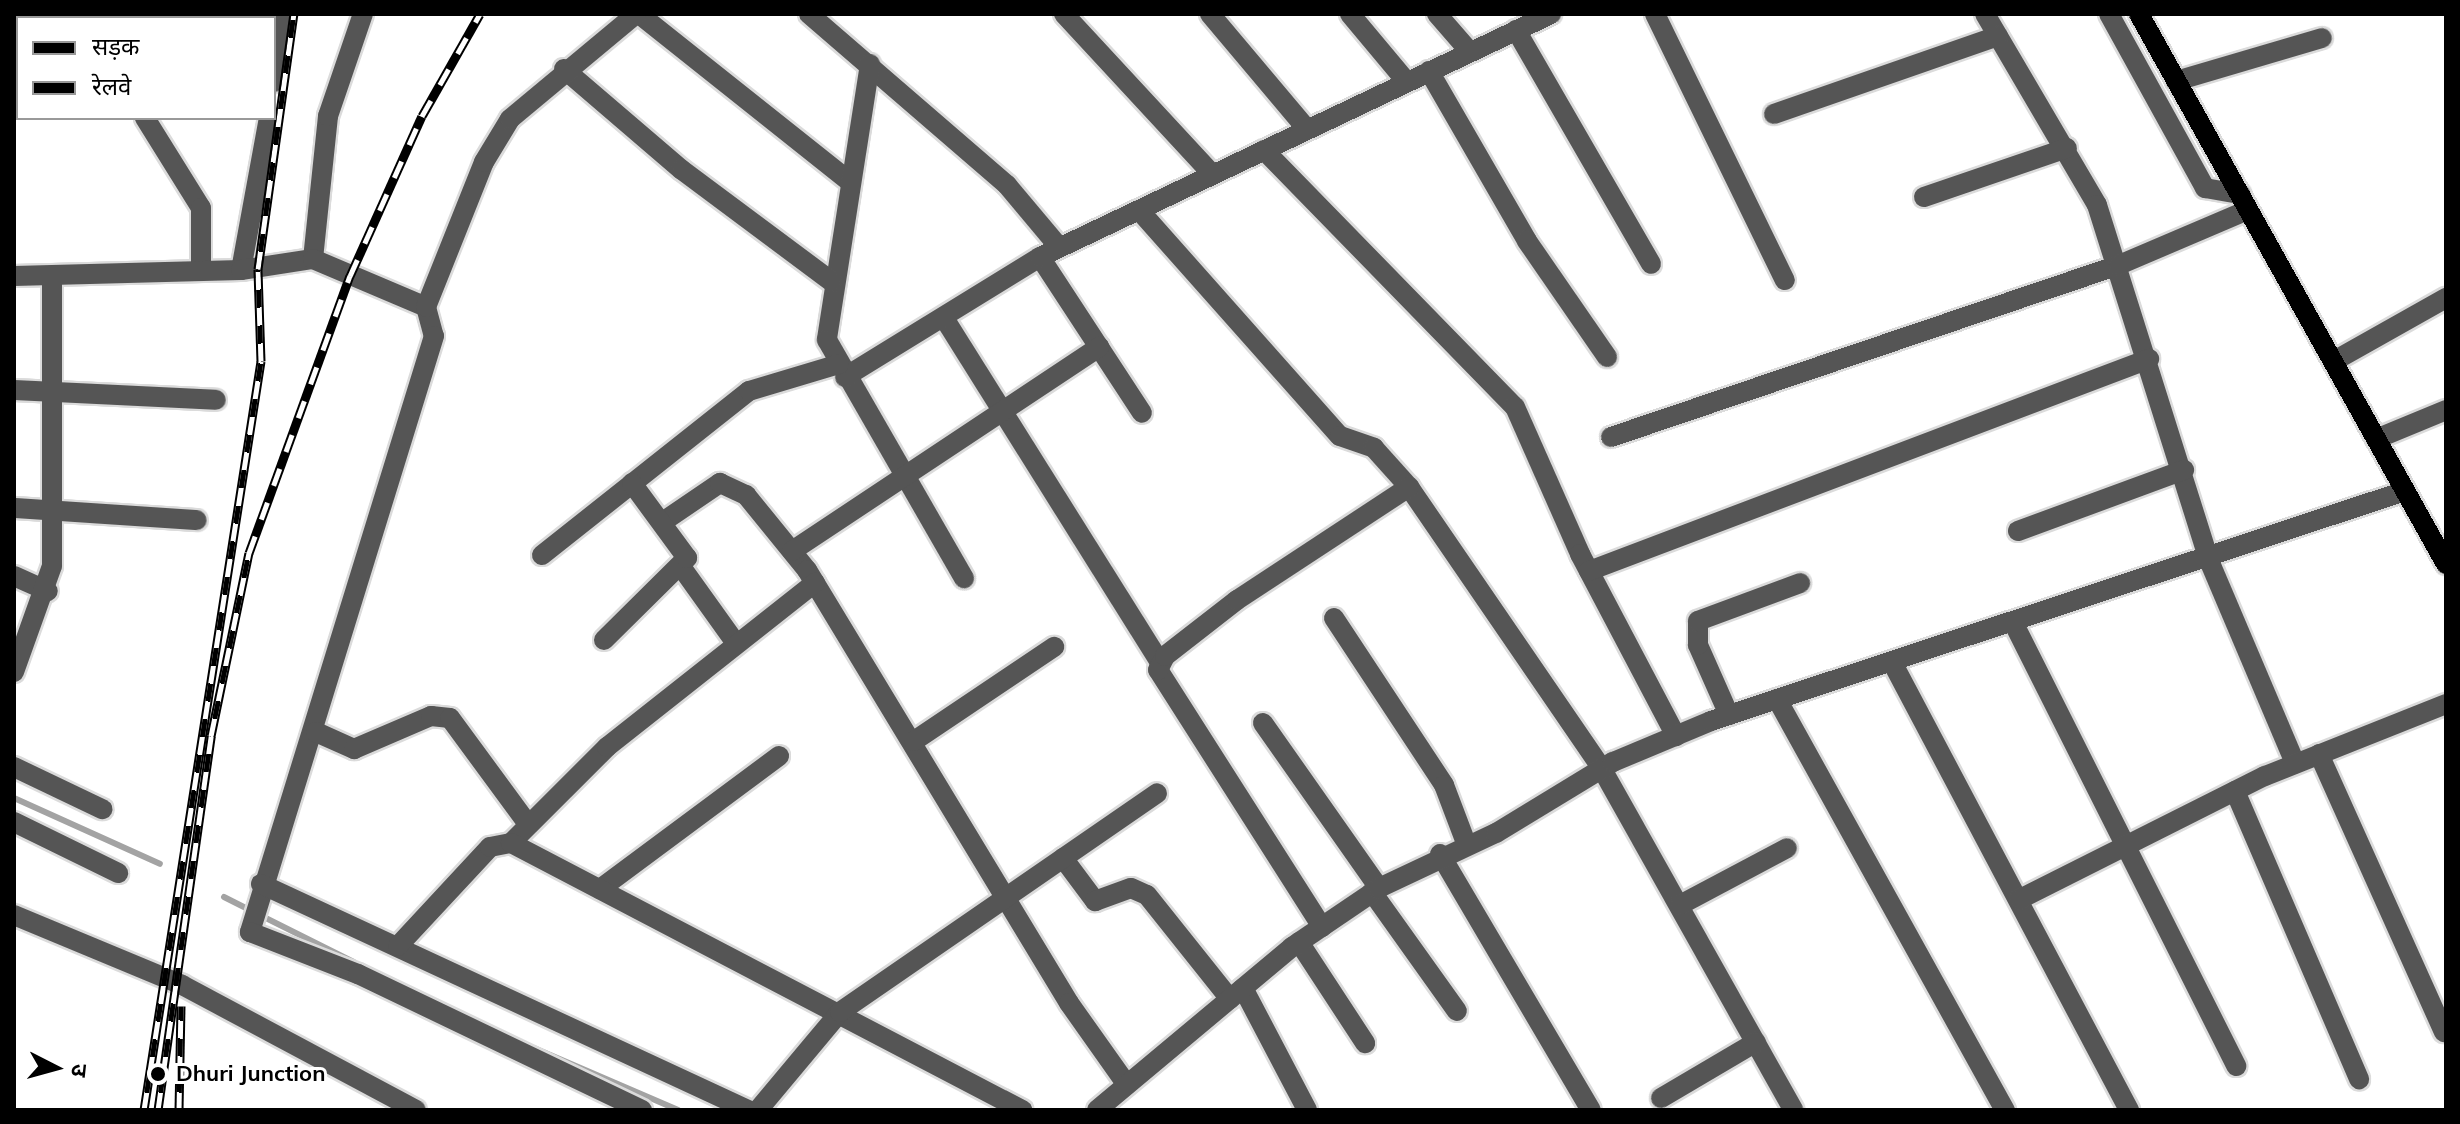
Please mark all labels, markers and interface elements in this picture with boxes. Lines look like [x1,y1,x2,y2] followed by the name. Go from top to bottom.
[16,16,276,120] legend
[92,31,140,61] text: सड़क
[92,71,131,101] text: रेलवे
[16,1028,96,1108] north arrow
[176,1061,325,1087] place label: Dhuri Junction
[65,1063,94,1078] text: उ
[147,1063,169,1085] marker: Dhuri Junction

